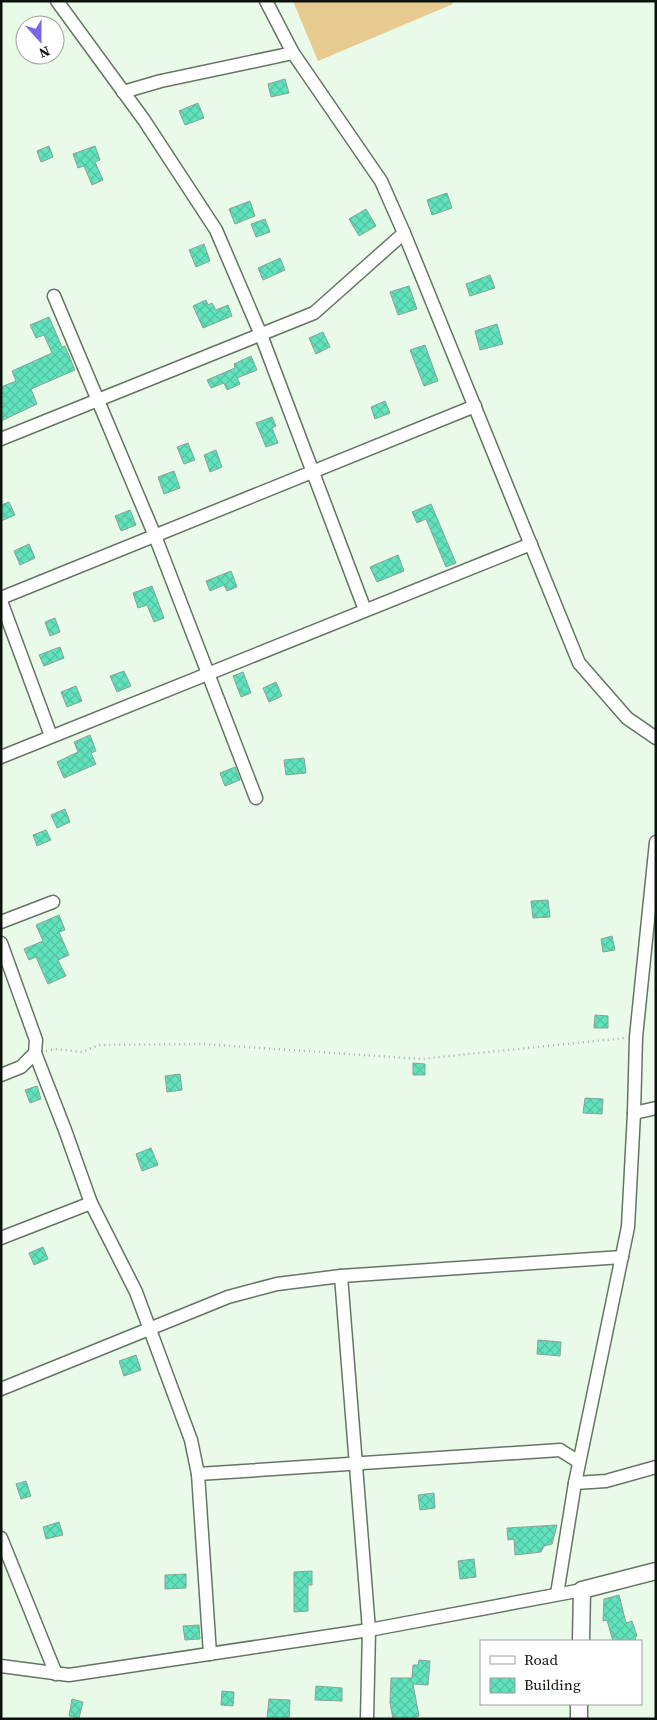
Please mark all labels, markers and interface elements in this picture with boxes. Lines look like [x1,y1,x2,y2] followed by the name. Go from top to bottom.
[15,15,65,65] north arrow
[36,41,53,63] text: N
[480,1640,642,1705] legend
[524,1649,558,1670] text: Road
[524,1674,581,1695] text: Building

